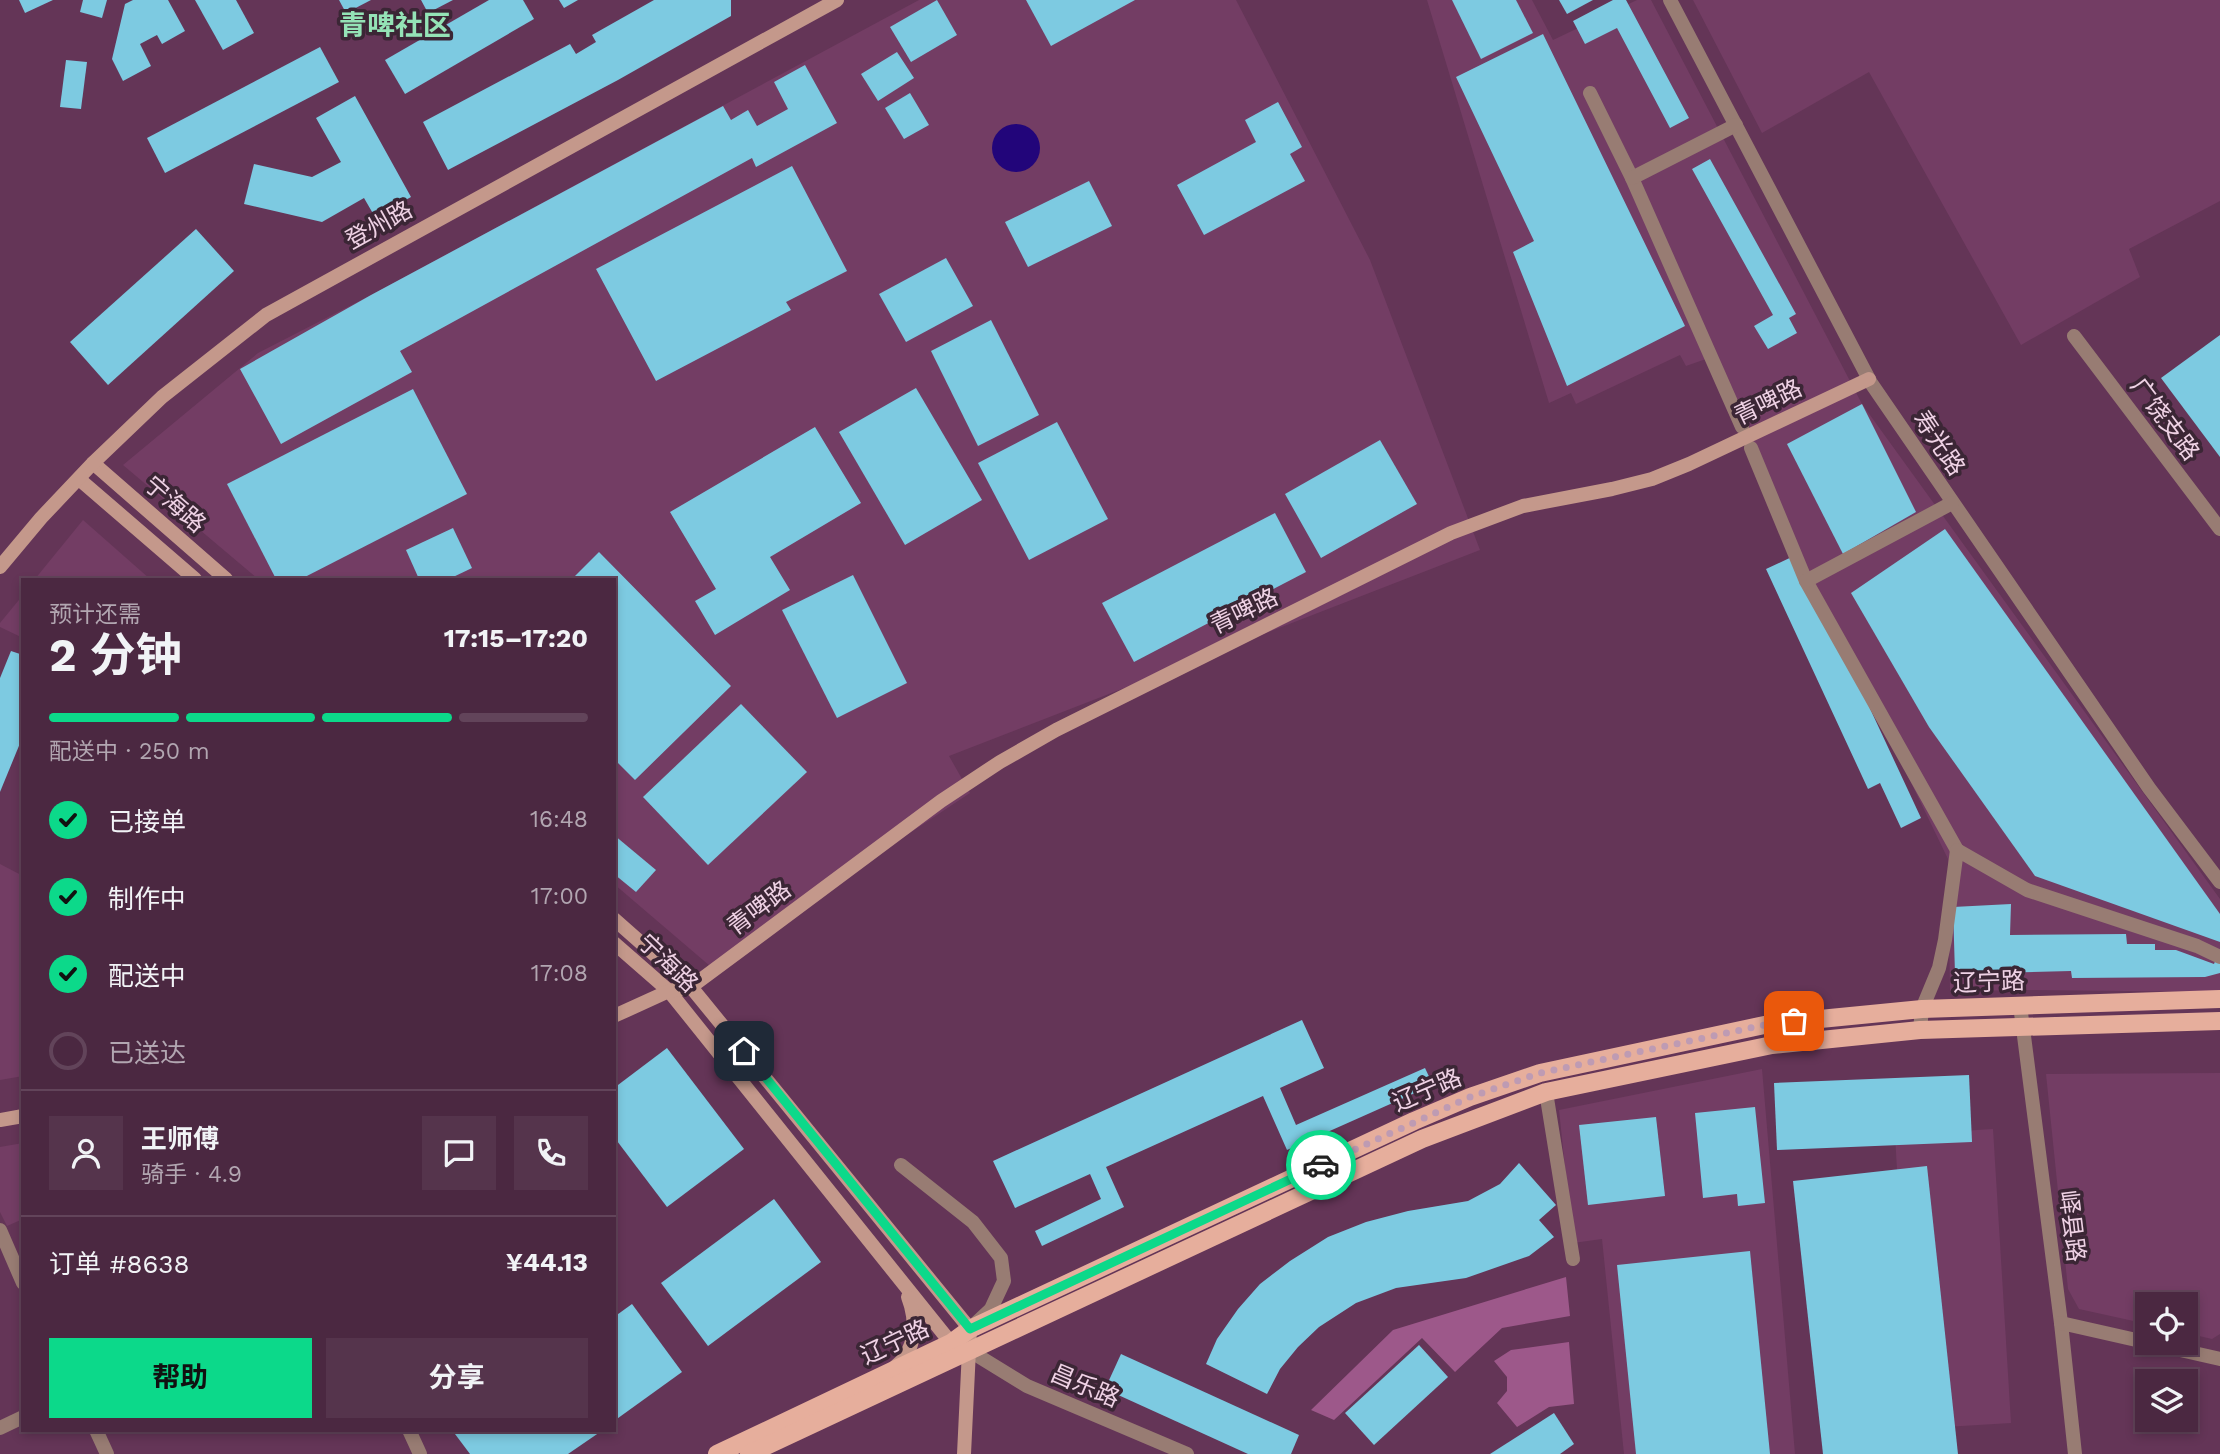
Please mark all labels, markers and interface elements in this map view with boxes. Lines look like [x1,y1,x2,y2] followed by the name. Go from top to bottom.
[339,9,451,42] district label: 青啤社区
[341,195,417,255] street label: 登州路
[2125,372,2205,466] street label: 广饶支路
[1730,374,1806,430] street label: 青啤路
[1907,405,1971,481] street label: 寿光路
[139,470,211,538] street label: 宁海路
[1206,583,1282,639] street label: 青啤路
[49,601,141,628] text: 预计还需
[444,623,588,653] text: 17:15–17:20
[49,628,182,682] text: 2 分钟
[49,738,210,765] text: 配送中 · 250 m
[49,801,87,839] icon: check
[530,806,588,833] text: 16:48
[108,807,186,837] text: 已接单
[722,875,796,941] street label: 青啤路
[49,878,87,916] icon: check
[531,883,588,910] text: 17:00
[108,884,186,914] text: 制作中
[632,928,704,998] street label: 宁海路
[49,955,87,993] icon: check
[531,960,588,987] text: 17:08
[108,961,186,991] text: 配送中
[1953,967,2025,997] street label: 辽宁路
[1764,991,1824,1051] pin
[1775,1002,1813,1040] icon: bag
[714,1021,774,1081] pin
[725,1032,763,1070] icon: home
[108,1038,186,1068] text: 已送达
[1388,1063,1466,1117] street label: 辽宁路
[49,1116,123,1190] button: person
[422,1116,496,1190] button: chat
[514,1116,588,1190] button: phone
[141,1124,219,1154] text: 王师傅
[1286,1130,1356,1200] courier
[1302,1146,1340,1184] icon: car
[141,1161,242,1188] text: 骑手 · 4.9
[2054,1189,2090,1263] street label: 峄县路
[506,1247,588,1277] text: ¥44.13
[49,1249,189,1279] text: 订单 #8638
[2135,1292,2198,1432] map controls
[2135,1292,2198,1355] button: locate
[856,1314,934,1370] street label: 辽宁路
[49,1338,312,1418] button: 帮助
[326,1338,588,1418] button: 分享
[1046,1359,1124,1413] street label: 昌乐路
[2135,1369,2198,1432] button: layers

